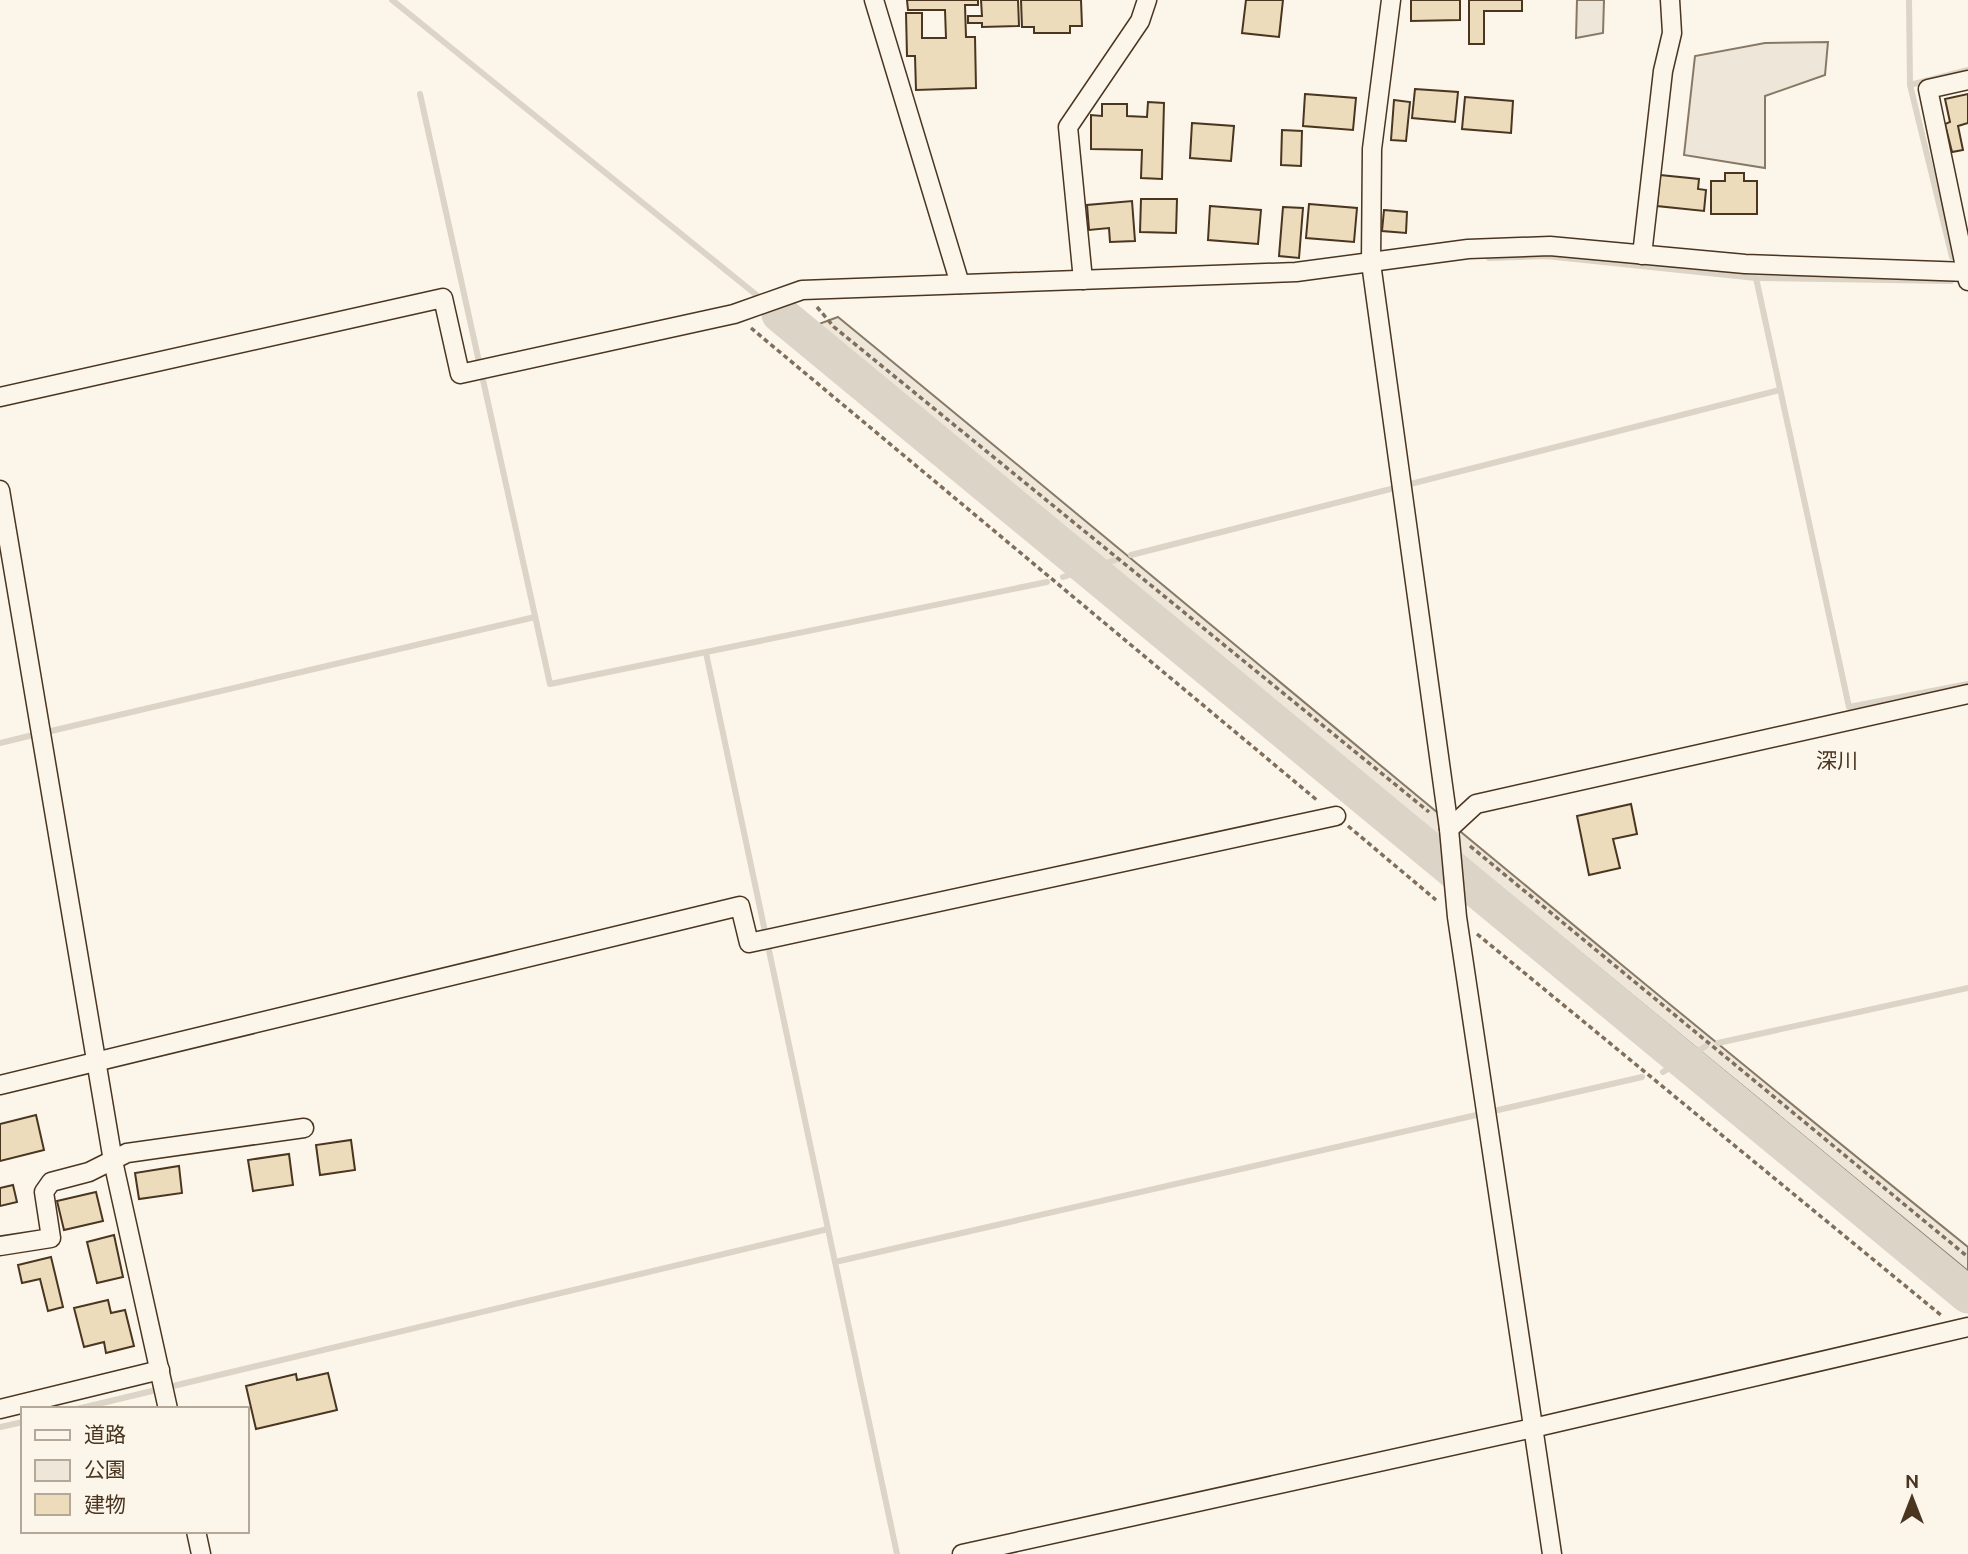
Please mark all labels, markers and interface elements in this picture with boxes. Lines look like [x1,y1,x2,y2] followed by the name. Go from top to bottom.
[1816,748,1858,772] district label: 深川
[21,1407,248,1533] legend
[84,1422,126,1446] text: 道路
[84,1457,126,1481] text: 公園
[1877,1463,1947,1533] north arrow
[1905,1470,1919,1492] text: N
[84,1492,126,1516] text: 建物

